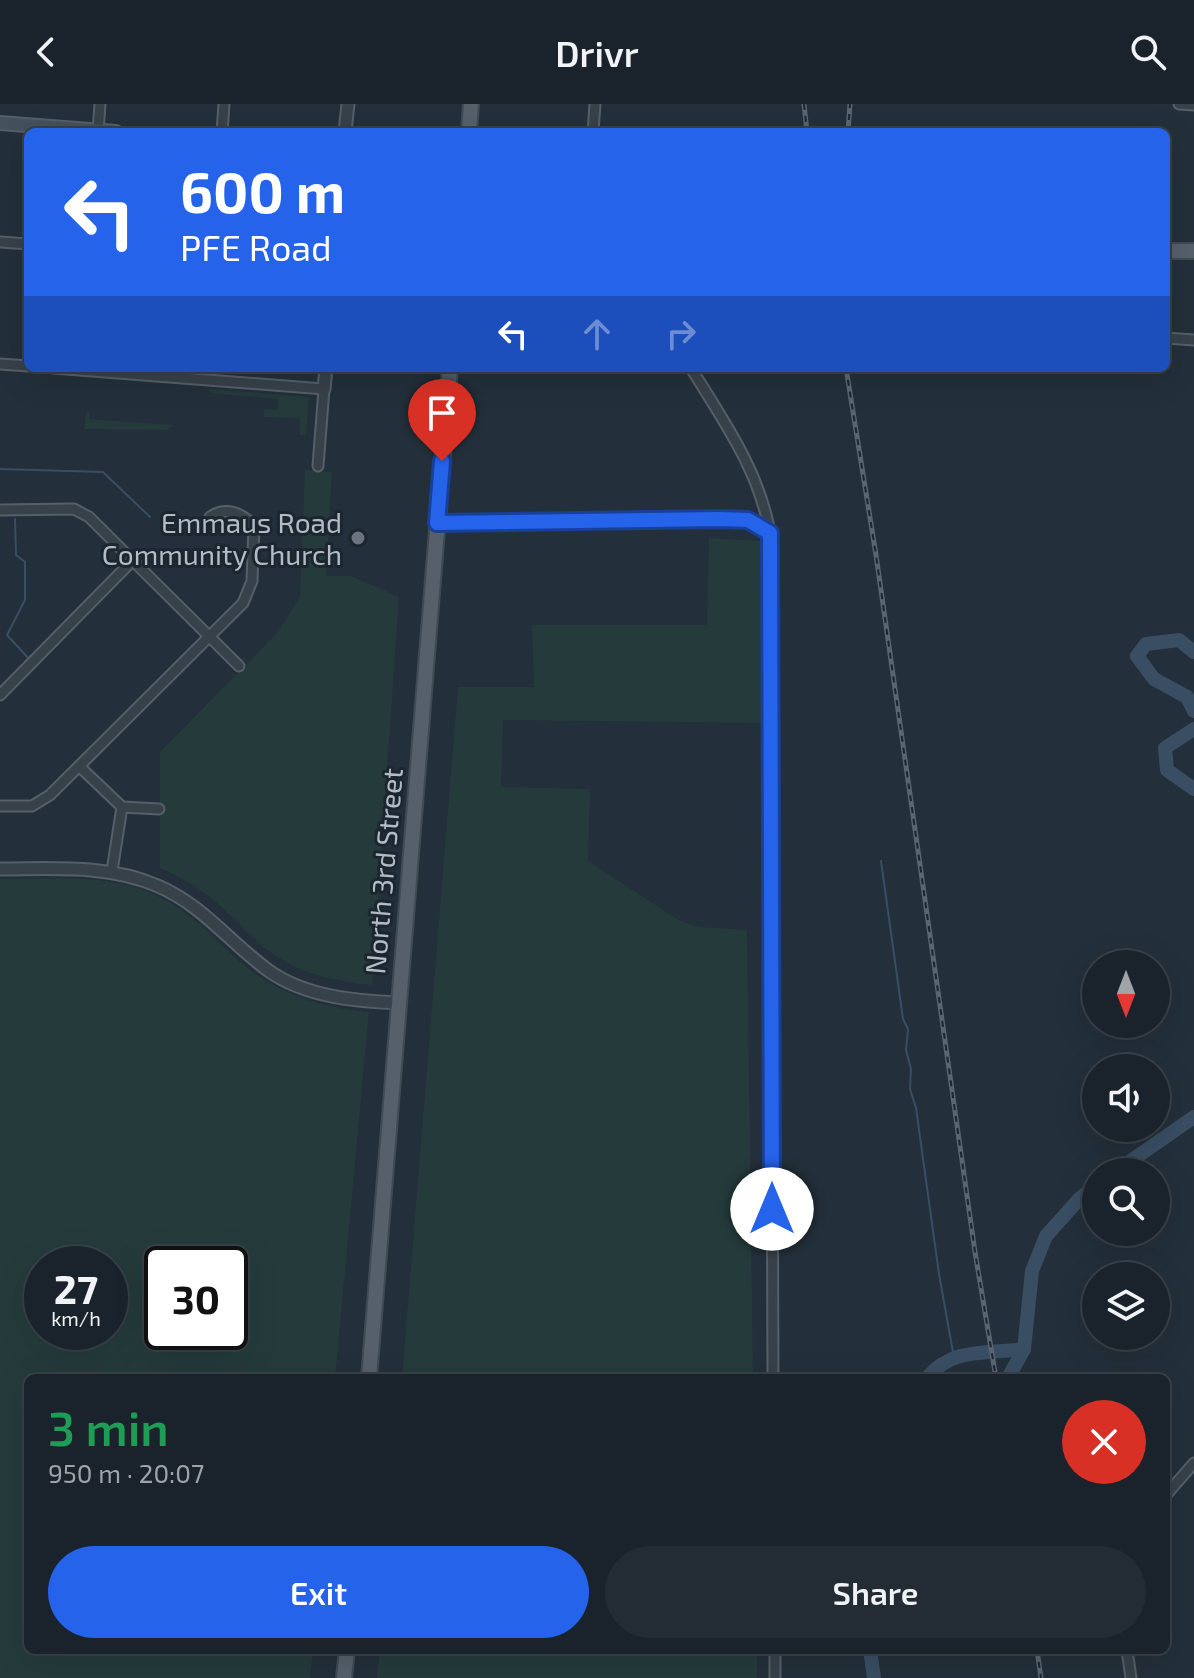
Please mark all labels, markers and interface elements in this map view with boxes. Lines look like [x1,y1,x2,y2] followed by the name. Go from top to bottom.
[24,30,68,74] icon: back
[1126,30,1170,74] icon: search
[555,31,639,74] text: Drivr
[180,157,345,224] text: 600 m
[48,160,152,264] icon: left
[180,225,332,268] text: PFE Road
[491,312,535,356] icon: left
[575,312,619,356] icon: ahead
[659,312,703,356] icon: right
[408,379,476,461] pin
[420,391,464,435] icon: arrive
[102,505,342,571] place label: Emmaus Road Community Church
[349,529,367,547] marker: Emmaus Road Community Church
[357,767,409,975] street label: North 3rd Street
[1082,950,1170,1038] north arrow
[1082,950,1170,1350] map controls
[1082,1054,1170,1142] button: sound
[1082,1158,1170,1246] button: search
[730,1167,814,1251] position arrow
[144,1246,248,1350] speed limit sign: 30
[1082,1262,1170,1350] button: layers
[54,1264,98,1312] text: 27
[51,1306,101,1330] text: km/h
[48,1398,169,1456] text: 3 min
[1062,1400,1146,1484] button: close
[48,1457,204,1488] text: 950 m · 20:07
[48,1546,589,1638] button: Exit
[605,1546,1146,1638] button: Share

